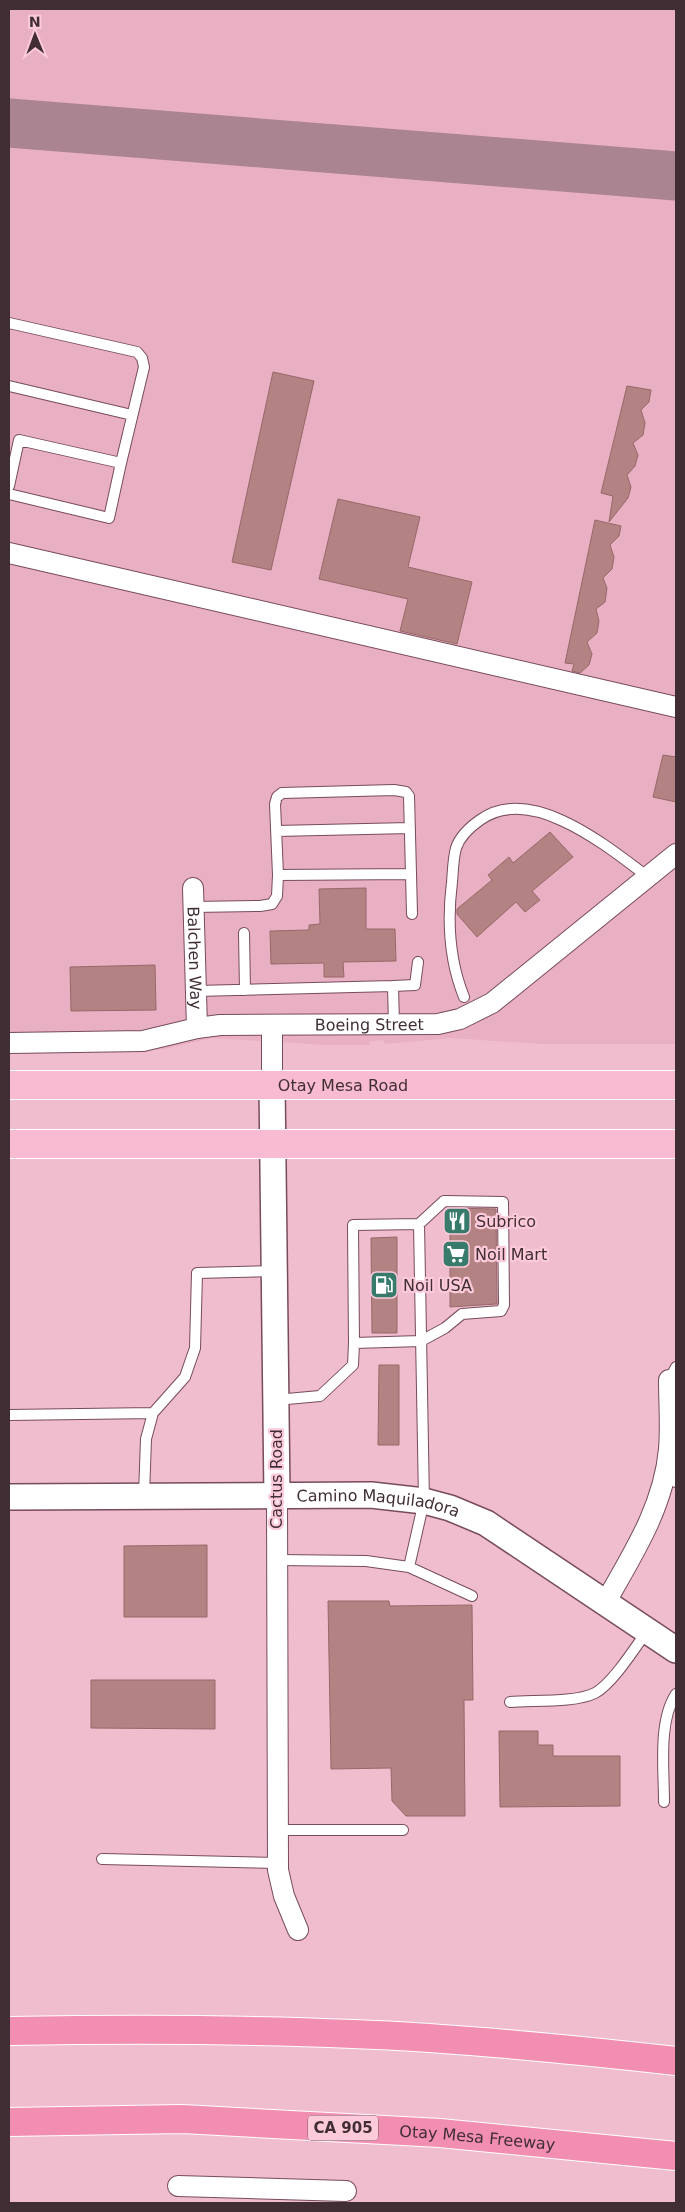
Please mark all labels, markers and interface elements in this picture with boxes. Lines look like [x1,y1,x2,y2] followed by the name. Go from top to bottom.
[10,10,60,60] north arrow
[29,14,41,30] text: N
[184,906,206,1010] street label: Balchen Way
[315,1015,424,1034] street label: Boeing Street
[278,1076,408,1095] street label: Otay Mesa Road
[442,1206,472,1236] restaurant icon: Subrico
[476,1212,536,1231] place label: Subrico
[441,1239,471,1269] supermarket icon: Noil Mart
[475,1245,547,1264] place label: Noil Mart
[369,1270,399,1300] fuel station icon: Noil USA
[403,1276,472,1295] place label: Noil USA
[267,1429,286,1529] street label: Cactus Road
[296,1485,463,1521] street label: Camino Maquiladora
[308,2116,378,2140] road number: CA 905
[399,2121,556,2154] street label: Otay Mesa Freeway

